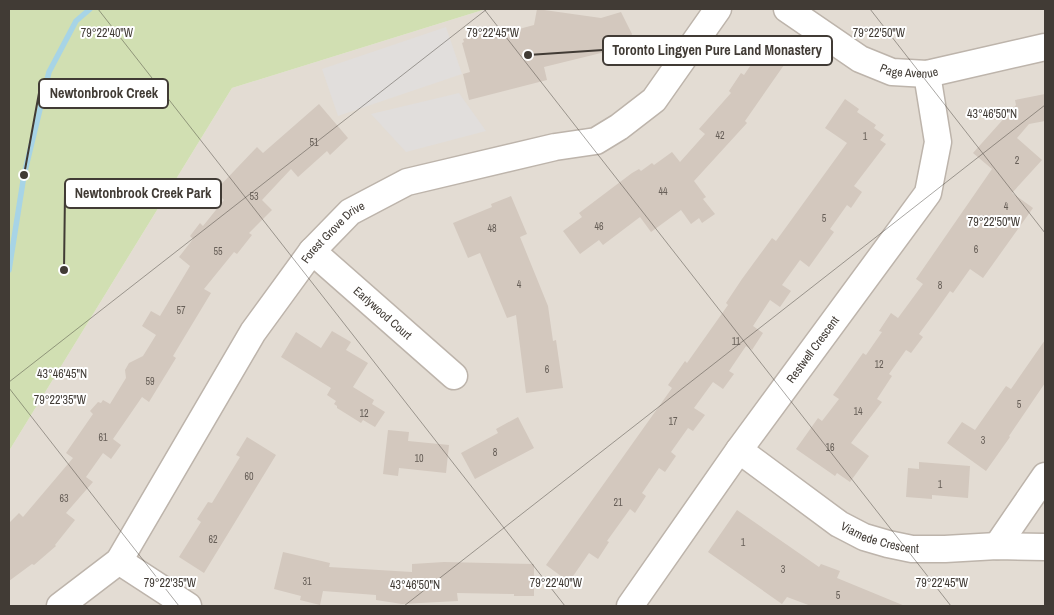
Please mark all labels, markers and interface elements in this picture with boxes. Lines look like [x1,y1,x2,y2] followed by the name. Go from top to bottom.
[81,25,134,41] text: 79°22'40"W
[467,25,520,41] text: 79°22'45"W
[853,25,906,41] text: 79°22'50"W
[603,36,832,65] callout: Toronto Lingyen Pure Land Monastery
[612,41,822,59] text: Toronto Lingyen Pure Land Monastery
[878,60,940,82] street label: Page Avenue
[39,79,168,108] callout: Newtonbrook Creek
[50,84,159,102] text: Newtonbrook Creek
[967,106,1017,122] text: 43°46'50"N
[715,129,725,142] house number: 42
[863,130,868,143] house number: 1
[309,136,319,149] house number: 51
[1015,154,1020,167] house number: 2
[65,179,221,208] callout: Newtonbrook Creek Park
[75,184,212,202] text: Newtonbrook Creek Park
[658,185,668,198] house number: 44
[249,190,259,203] house number: 53
[298,198,367,267] street label: Forest Grove Drive
[1004,200,1009,213] house number: 4
[822,212,827,225] house number: 5
[968,214,1021,230] text: 79°22'50"W
[594,220,604,233] house number: 46
[487,222,497,235] house number: 48
[974,243,979,256] house number: 6
[213,245,223,258] house number: 55
[517,278,522,291] house number: 4
[938,279,943,292] house number: 8
[350,283,415,343] street label: Earlywood Court
[176,304,186,317] house number: 57
[783,313,843,386] street label: Restwell Crescent
[732,335,741,348] house number: 11
[874,358,884,371] house number: 12
[545,363,550,376] house number: 6
[37,366,87,382] text: 43°46'45"N
[145,375,155,388] house number: 59
[34,392,87,408] text: 79°22'35"W
[1017,398,1022,411] house number: 5
[853,405,863,418] house number: 14
[359,407,369,420] house number: 12
[668,415,678,428] house number: 17
[98,431,108,444] house number: 61
[981,434,986,447] house number: 3
[825,441,835,454] house number: 16
[493,446,498,459] house number: 8
[414,452,424,465] house number: 10
[244,470,254,483] house number: 60
[938,478,943,491] house number: 1
[59,492,69,505] house number: 63
[613,496,623,509] house number: 21
[838,518,919,557] street label: Viamede Crescent
[208,533,218,546] house number: 62
[741,536,746,549] house number: 1
[781,563,786,576] house number: 3
[144,575,197,591] text: 79°22'35"W
[302,575,312,588] house number: 31
[530,575,583,591] text: 79°22'40"W
[916,575,969,591] text: 79°22'45"W
[390,577,440,593] text: 43°46'50"N
[836,589,841,602] house number: 5

